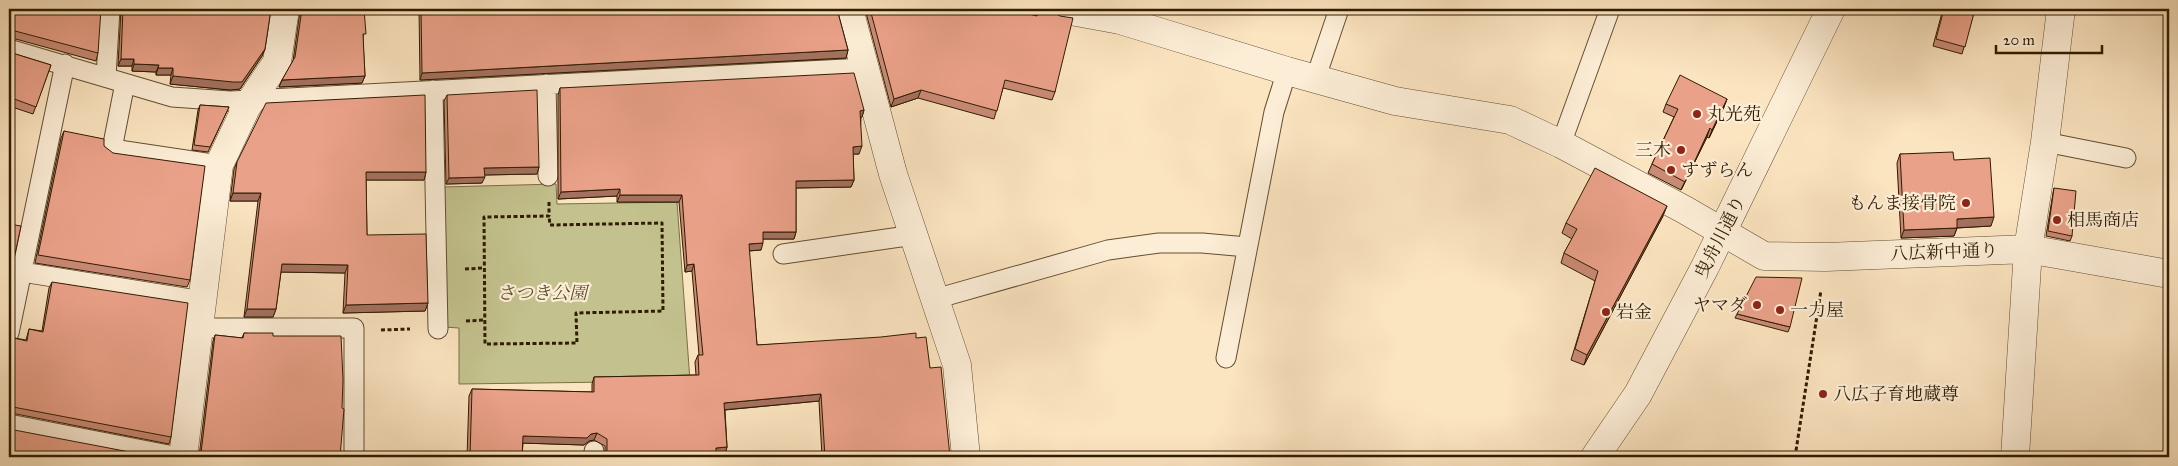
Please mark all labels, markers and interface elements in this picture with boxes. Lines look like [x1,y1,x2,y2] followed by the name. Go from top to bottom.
[1996,22,2102,54] scale bar
[2003,31,2035,49] text: 20 m
[1707,103,1761,125] place label: 丸光苑
[1691,108,1703,120] marker: 丸光苑
[1635,139,1671,161] place label: 三木
[1675,144,1687,156] marker: 三木
[1681,159,1753,181] place label: すずらん
[1665,164,1677,176] marker: すずらん
[1690,192,1750,282] street label: 曳舟川通り
[1848,192,1956,214] place label: もんま接骨院
[1960,197,1972,209] marker: もんま接骨院
[2067,209,2139,231] place label: 相馬商店
[2051,214,2063,226] marker: 相馬商店
[1890,239,1998,265] street label: 八広新中通り
[497,282,590,304] park label: さつき公園
[1693,294,1747,316] place label: ヤマダ
[1751,299,1763,311] marker: ヤマダ
[1790,299,1844,321] place label: 一力屋
[1616,301,1652,323] place label: 岩金
[1774,304,1786,316] marker: 一力屋
[1600,306,1612,318] marker: 岩金
[1833,383,1959,405] place label: 八広子育地蔵尊
[1817,388,1829,400] marker: 八広子育地蔵尊

